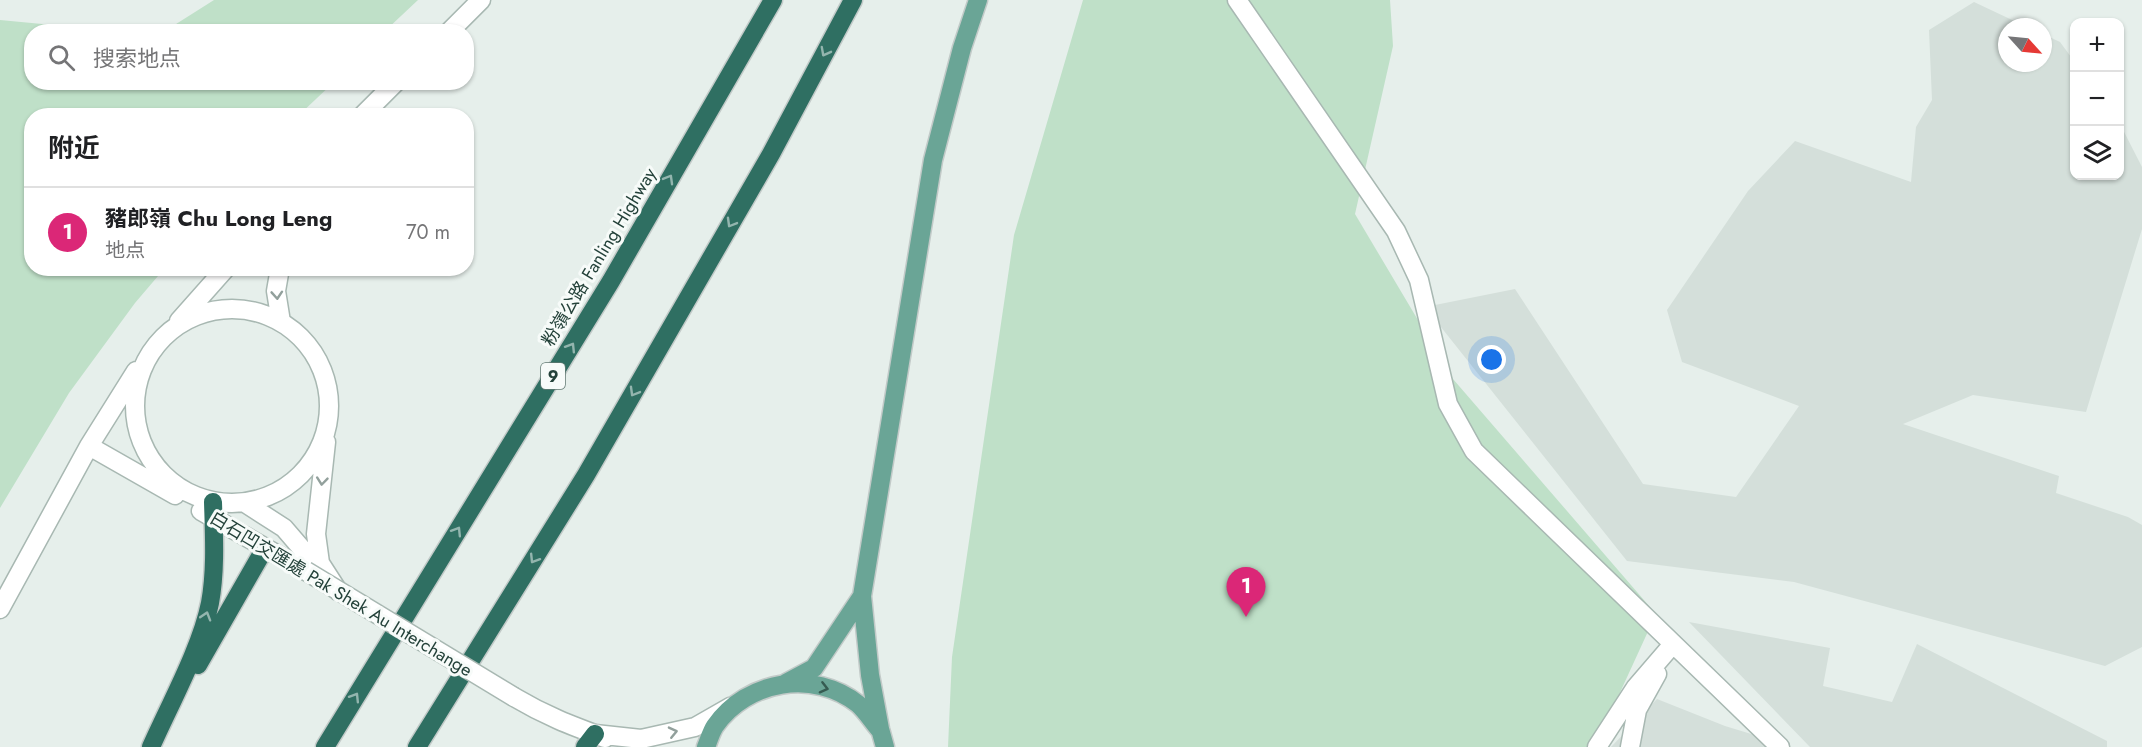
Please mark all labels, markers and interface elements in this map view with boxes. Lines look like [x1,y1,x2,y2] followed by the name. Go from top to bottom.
[1998,18,2052,72] north arrow
[2070,18,2124,180] map controls
[2070,18,2124,72] button: +
[24,24,474,90] search box
[45,41,78,74] icon: search
[93,42,181,74] text: 搜索地点
[821,45,832,56] one-way arrow
[2070,72,2124,126] button: −
[2070,126,2124,180] button: layers
[48,129,100,167] text: 附近
[535,163,663,351] street label: 粉嶺公路 Fanling Highway
[662,175,674,185] one-way arrow
[105,202,332,234] text: 豬郎嶺 Chu Long Leng
[727,216,739,227] one-way arrow
[62,218,73,247] text: 1
[406,218,450,247] text: 70 m
[105,236,145,265] text: 地点
[271,291,284,300] one-way arrow
[563,343,575,353] one-way arrow
[1477,345,1506,374] your location
[541,363,565,389] road number: 9
[630,385,641,396] one-way arrow
[316,476,329,485] one-way arrow
[205,505,477,683] street label: 白石凹交匯處 Pak Shek Au Interchange
[450,527,462,537] one-way arrow
[530,552,541,563] one-way arrow
[1226,568,1266,617] pin: 1
[199,611,211,622] one-way arrow
[819,680,829,693] one-way arrow
[348,693,360,703] one-way arrow
[668,726,678,739] one-way arrow

